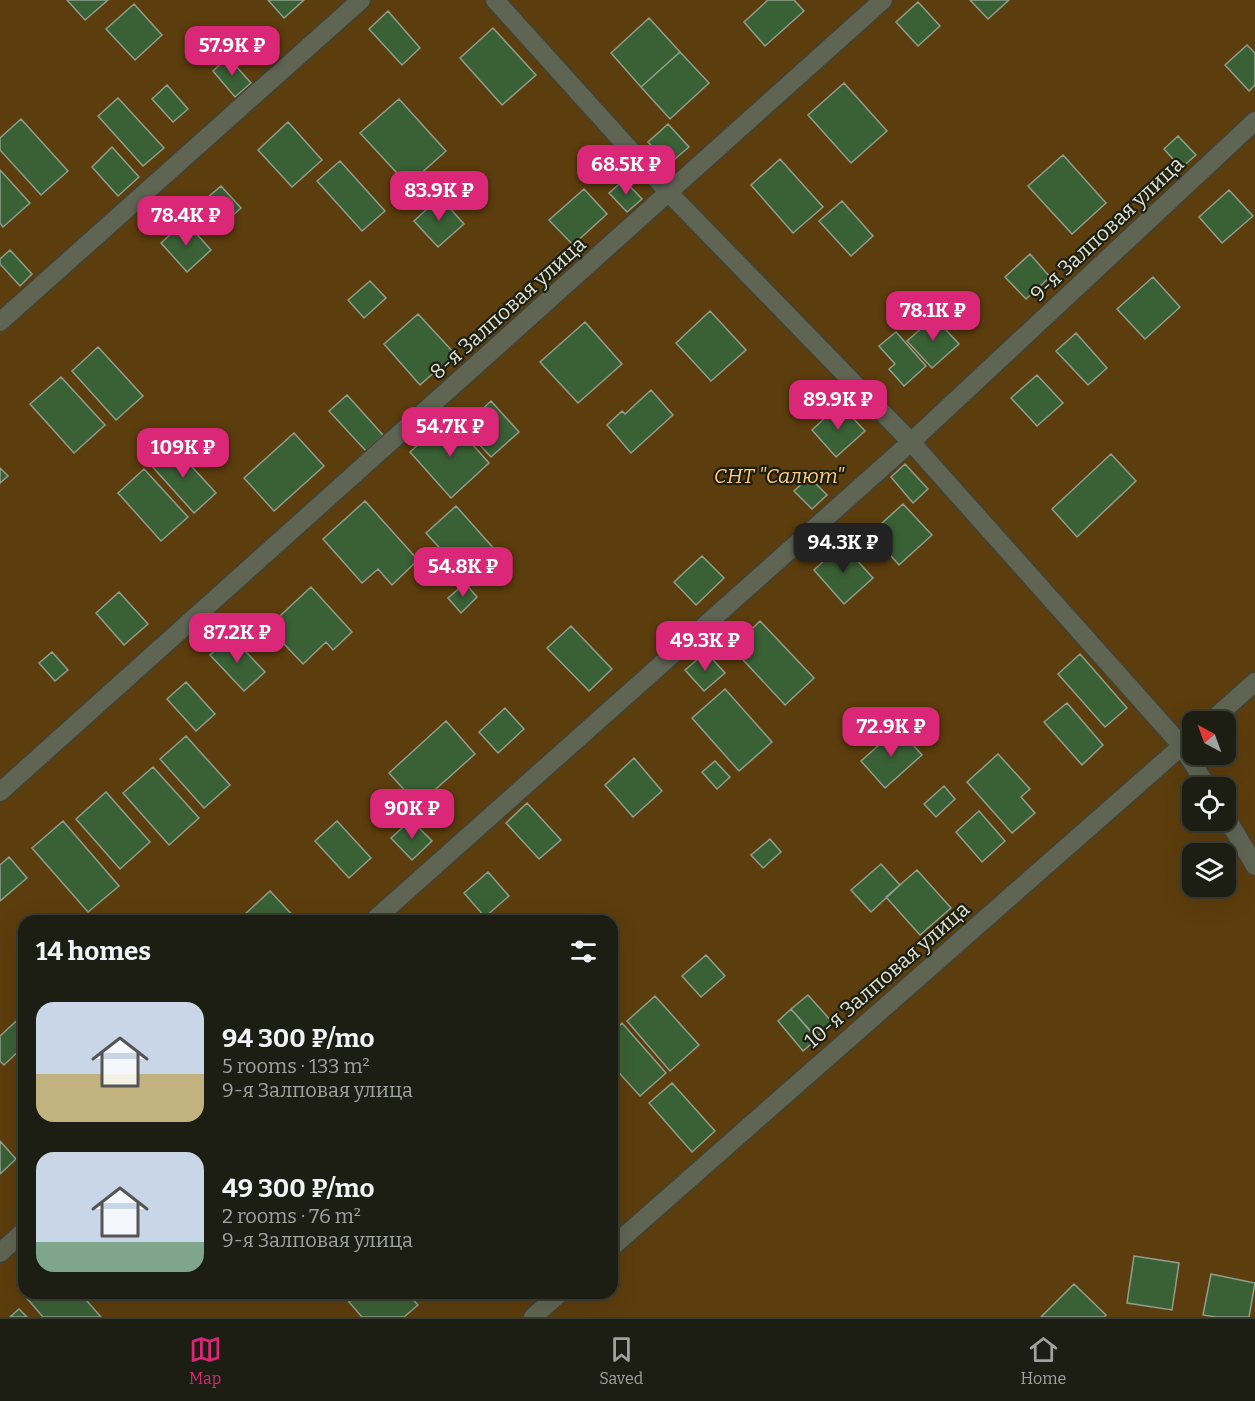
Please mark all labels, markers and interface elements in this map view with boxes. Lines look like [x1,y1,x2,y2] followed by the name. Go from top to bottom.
[177,26,287,77] pin: 57.9K ₽
[199,33,265,57] text: 57.9K ₽
[571,145,681,196] pin: 68.5K ₽
[1025,151,1190,307] street label: 9-я Залповая улица
[591,152,661,176] text: 68.5K ₽
[384,171,494,222] pin: 83.9K ₽
[404,178,474,202] text: 83.9K ₽
[131,196,241,247] pin: 78.4K ₽
[151,203,221,227] text: 78.4K ₽
[425,231,592,385] street label: 8-я Залповая улица
[878,291,988,342] pin: 78.1K ₽
[900,298,966,322] text: 78.1K ₽
[783,380,893,431] pin: 89.9K ₽
[803,387,873,411] text: 89.9K ₽
[395,407,505,458] pin: 54.7K ₽
[416,414,484,438] text: 54.7K ₽
[134,428,232,479] pin: 109K ₽
[151,435,215,459] text: 109K ₽
[714,463,844,489] park label: СНТ "Салют"
[788,523,898,574] pin: 94.3K ₽
[808,530,878,554] text: 94.3K ₽
[408,547,518,598] pin: 54.8K ₽
[428,554,498,578] text: 54.8K ₽
[182,613,292,664] pin: 87.2K ₽
[203,620,271,644] text: 87.2K ₽
[650,621,760,672] pin: 49.3K ₽
[670,628,740,652] text: 49.3K ₽
[836,707,946,758] pin: 72.9K ₽
[1182,711,1236,765] north arrow
[1182,711,1236,897] map controls
[856,714,926,738] text: 72.9K ₽
[1182,777,1236,831] button: locate
[370,789,454,840] pin: 90K ₽
[384,796,440,820] text: 90K ₽
[1182,843,1236,897] button: layers
[799,896,975,1054] street label: 10-я Залповая улица
[567,935,600,968] icon: filters
[36,936,151,967] text: 14 homes
[222,1023,375,1054] text: 94 300 ₽/mo
[84,1026,156,1098] icon: home
[222,1054,370,1078] text: 5 rooms · 133 m²
[222,1078,413,1102] text: 9-я Залповая улица
[222,1173,375,1204] text: 49 300 ₽/mo
[84,1176,156,1248] icon: home
[222,1204,361,1228] text: 2 rooms · 76 m²
[222,1228,413,1252] text: 9-я Залповая улица
[189,1333,222,1388] tab: Map
[599,1333,643,1388] tab: Saved
[1021,1333,1066,1388] tab: Home

